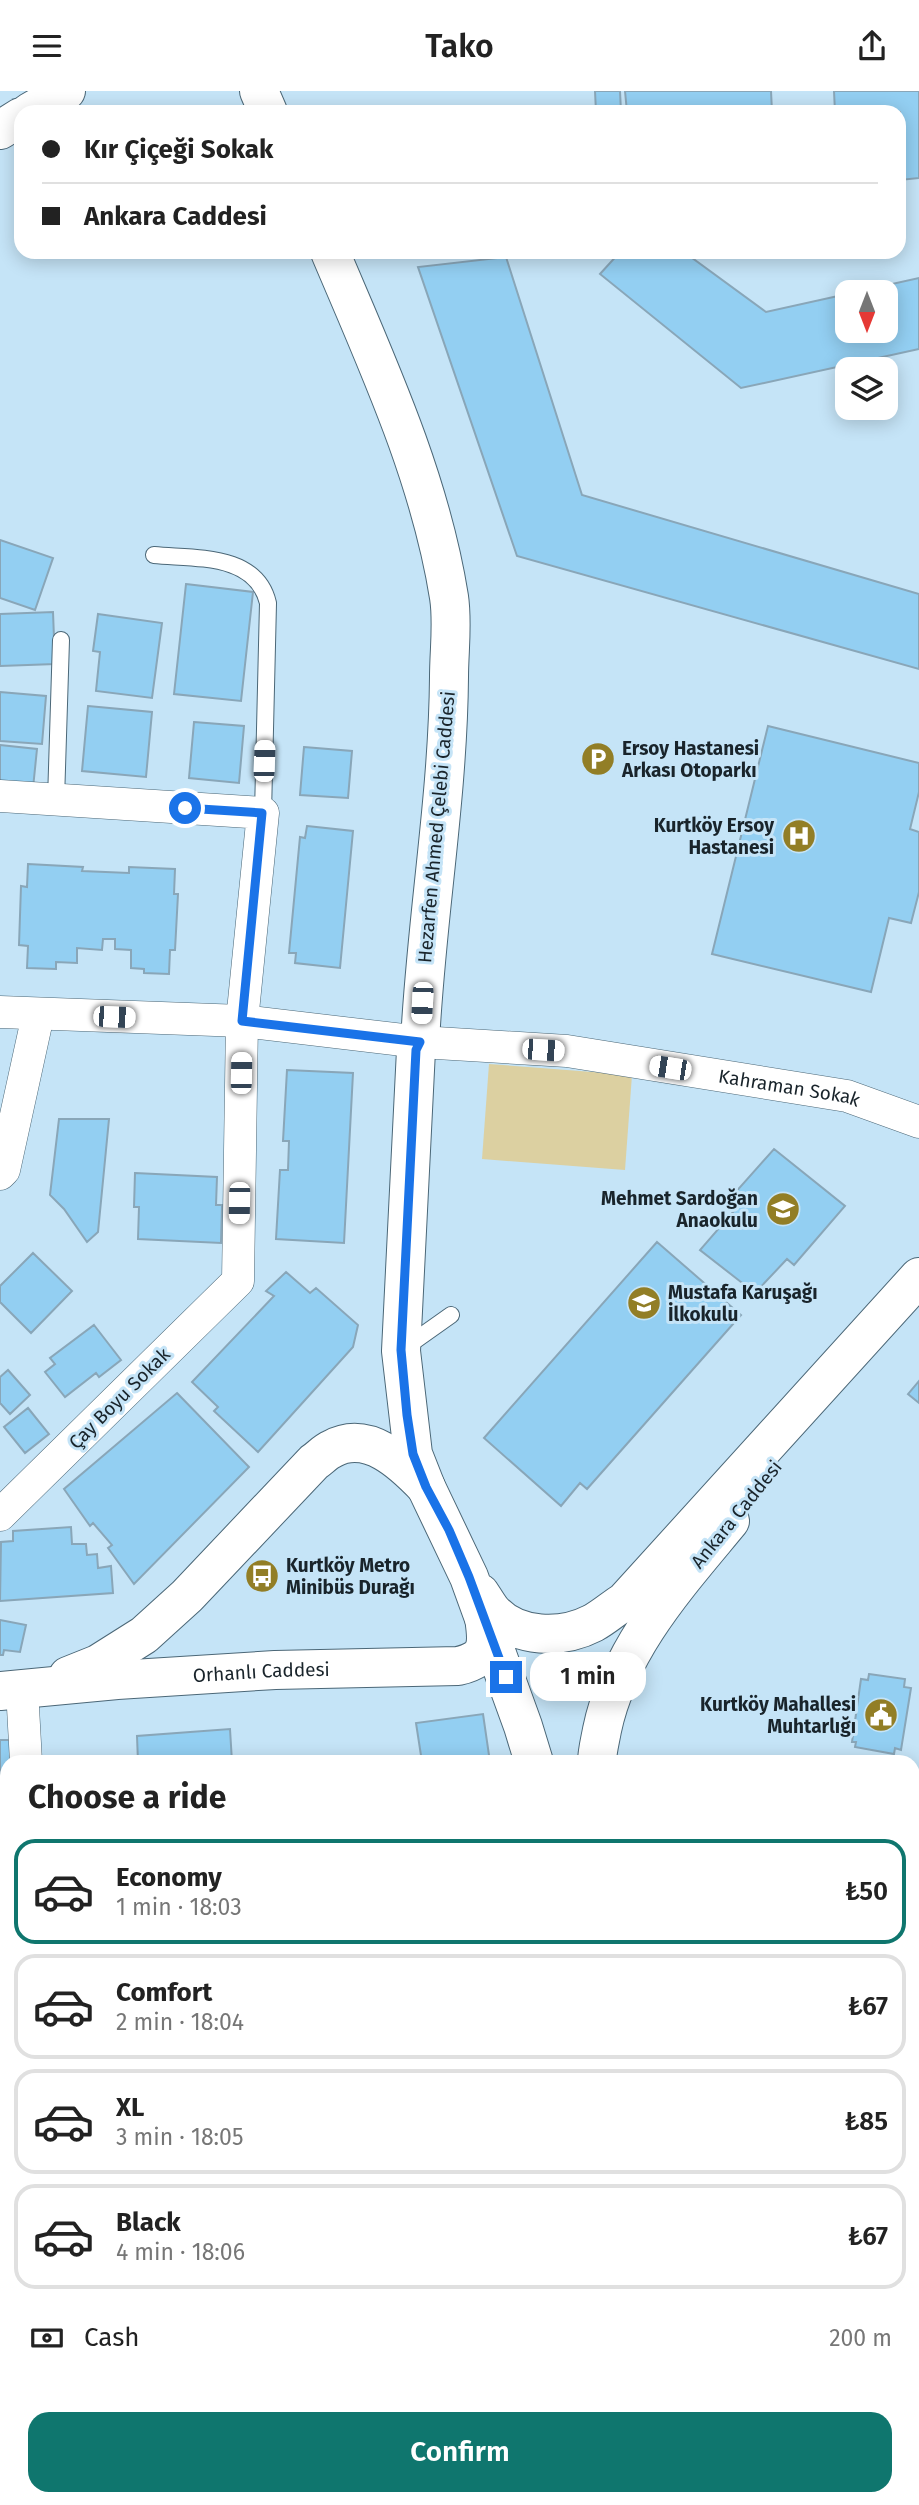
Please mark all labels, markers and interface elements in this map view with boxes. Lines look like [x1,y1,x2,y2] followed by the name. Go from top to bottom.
[28,27,66,65] icon: menu
[425,27,494,65] text: Tako
[853,27,891,65] icon: share
[84,134,273,165] text: Kır Çiçeği Sokak
[84,201,267,232] text: Ankara Caddesi
[835,280,898,343] north arrow
[835,280,898,420] map controls
[835,357,898,420] button: layers
[413,690,460,964] street label: Hezarfen Ahmed Çelebi Caddesi
[621,737,759,782] place label: Ersoy Hastanesi Arkası Otoparkı
[253,740,276,782] car
[579,740,617,778] parking icon: Ersoy Hastanesi Arkası Otoparkı
[169,792,201,824] route start
[654,814,774,859] place label: Kurtköy Ersoy Hastanesi
[780,817,818,855] hospital icon: Kurtköy Ersoy Hastanesi
[411,981,434,1025] car
[93,1006,136,1028] car
[522,1038,565,1062] car
[231,1052,252,1094] car
[648,1054,693,1082] car
[717,1065,864,1112] street label: Kahraman Sokak
[229,1182,250,1224] car
[601,1187,758,1232] place label: Mehmet Sardoğan Anaokulu
[764,1190,802,1228] school or university icon: Mehmet Sardoğan Anaokulu
[668,1281,818,1326] place label: Mustafa Karuşağı İlkokulu
[625,1284,663,1322] school or university icon: Mustafa Karuşağı İlkokulu
[64,1343,175,1454] street label: Çay Boyu Sokak
[686,1456,787,1573] street label: Ankara Caddesi
[286,1554,415,1599] place label: Kurtköy Metro Minibüs Durağı
[243,1557,281,1595] bus stop icon: Kurtköy Metro Minibüs Durağı
[530,1653,646,1701] callout: 1 min
[192,1658,330,1687] street label: Orhanlı Caddesi
[490,1661,522,1693] route end
[560,1662,616,1690] text: 1 min
[700,1693,856,1738] place label: Kurtköy Mahallesi Muhtarlığı
[862,1696,900,1734] public building icon: Kurtköy Mahallesi Muhtarlığı
[28,1778,226,1816] text: Choose a ride
[32,1860,95,1923] icon: car
[116,1862,222,1893] text: Economy
[845,1876,888,1907] text: ₺50
[116,1893,242,1921] text: 1 min · 18:03
[32,1975,95,2038] icon: car
[116,1977,212,2008] text: Comfort
[848,1991,888,2022] text: ₺67
[116,2008,244,2036] text: 2 min · 18:04
[32,2090,95,2153] icon: car
[116,2092,144,2123] text: XL
[844,2106,888,2137] text: ₺85
[116,2123,243,2151] text: 3 min · 18:05
[32,2205,95,2268] icon: car
[116,2207,181,2238] text: Black
[848,2221,888,2252] text: ₺67
[116,2238,245,2266] text: 4 min · 18:06
[28,2319,66,2357] icon: cash
[84,2322,140,2353] text: Cash
[829,2324,892,2352] text: 200 m
[28,2412,892,2492] button: Confirm

